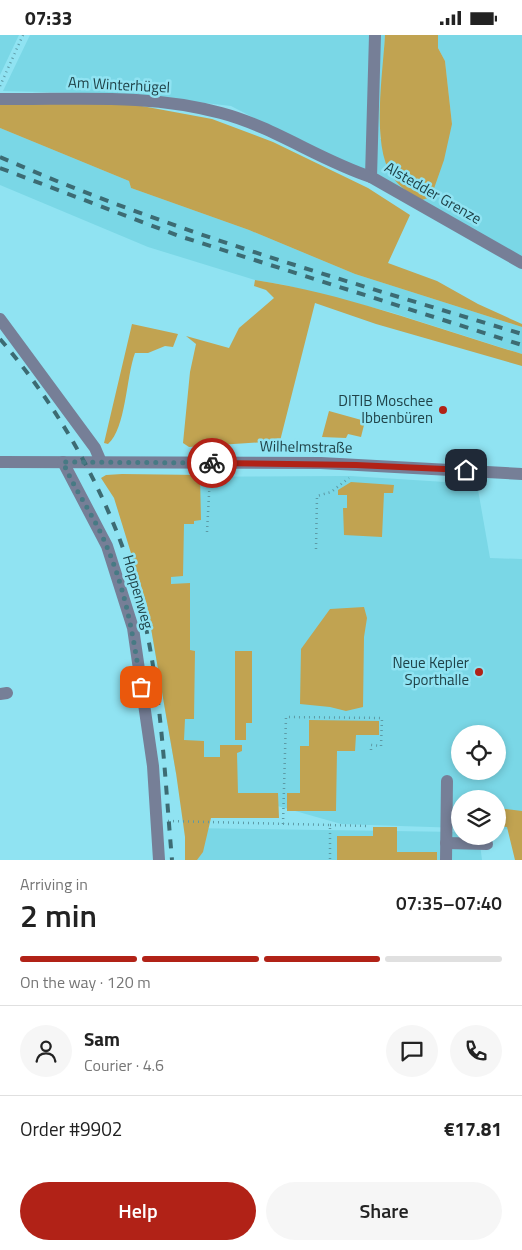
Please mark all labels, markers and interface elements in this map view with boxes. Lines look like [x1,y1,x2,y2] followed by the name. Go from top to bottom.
[25,3,72,32] text: 07:33
[67,70,171,99] street label: Am Winterhügel
[381,156,486,230] street label: Alstedder Grenze
[338,389,433,429] place label: DITIB Moschee Ibbenbüren
[437,404,449,416] marker: DITIB Moschee Ibbenbüren
[259,434,353,459] street label: Wilhelmstraße
[187,438,237,488] courier
[198,449,226,477] icon: bike
[445,449,487,491] pin
[452,456,480,484] icon: home
[117,552,160,632] street label: Hoppenweg
[392,651,469,691] place label: Neue Kepler Sporthalle
[120,666,162,708] pin
[473,666,485,678] marker: Neue Kepler Sporthalle
[127,673,155,701] icon: bag
[451,725,506,845] map controls
[451,725,506,780] button: locate
[451,790,506,845] button: layers
[20,872,88,896] text: Arriving in
[396,888,502,917] text: 07:35–07:40
[20,891,97,939] text: 2 min
[20,970,151,994] text: On the way · 120 m
[84,1024,120,1053] text: Sam
[20,1025,72,1077] button: person
[386,1025,438,1077] button: chat
[450,1025,502,1077] button: phone
[84,1053,164,1077] text: Courier · 4.6
[20,1114,122,1143] text: Order #9902
[444,1114,502,1143] text: €17.81
[20,1182,256,1240] button: Help
[266,1182,502,1240] button: Share

